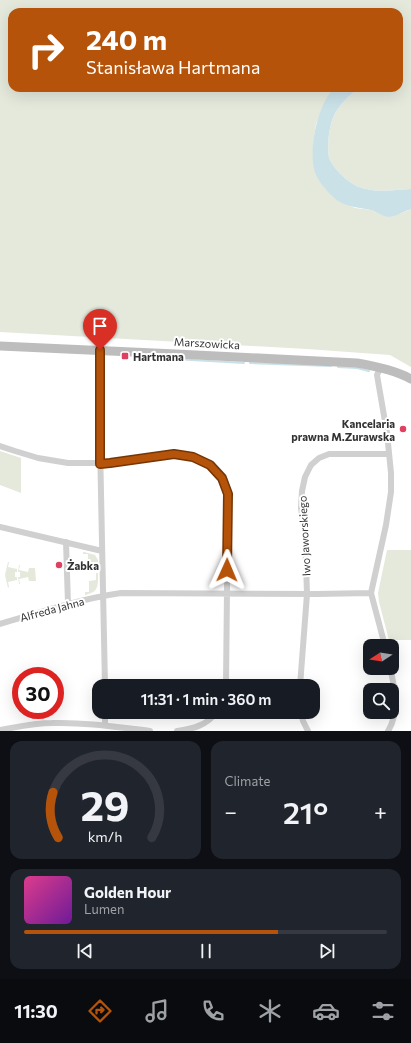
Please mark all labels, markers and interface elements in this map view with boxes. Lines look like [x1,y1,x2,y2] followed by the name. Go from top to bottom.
[86,22,167,56] text: 240 m
[20,24,72,76] icon: right
[86,56,260,78] text: Stanisława Hartmana
[83,309,117,350] pin
[89,315,111,337] icon: arrive
[174,335,240,351] street label: Marszowicka
[133,350,184,363] place label: Hartmana
[120,351,130,361] marker: Hartmana
[291,417,395,443] place label: Kancelaria prawna M.Zurawska
[398,424,408,434] marker: Kancelaria prawna M.Zurawska
[295,495,314,577] street label: Iwo Jaworskiego
[206,549,248,591] position arrow
[67,559,99,572] place label: Żabka
[54,560,64,570] marker: Żabka
[18,594,86,625] street label: Alfreda Jahna
[363,639,399,675] north arrow
[363,639,399,719] map controls
[12,667,64,719] speed limit sign: 30
[363,683,399,719] button: search
[141,690,271,708] text: 11:31 · 1 min · 360 m
[225,773,270,789] text: Climate
[81,779,130,830] text: 29
[283,793,328,830] text: 21°
[225,798,237,825] text: −
[374,798,387,825] text: +
[88,827,123,845] text: km/h
[84,883,171,901] text: Golden Hour
[84,901,124,917] text: Lumen
[74,940,96,962] icon: previous
[195,940,217,962] icon: pause
[316,940,338,962] icon: next
[86,997,114,1025] icon: directions
[143,997,171,1025] icon: music
[199,997,227,1025] icon: phone
[256,997,284,1025] icon: climate
[312,997,340,1025] icon: car
[369,997,397,1025] icon: filters
[14,1000,58,1022] text: 11:30

